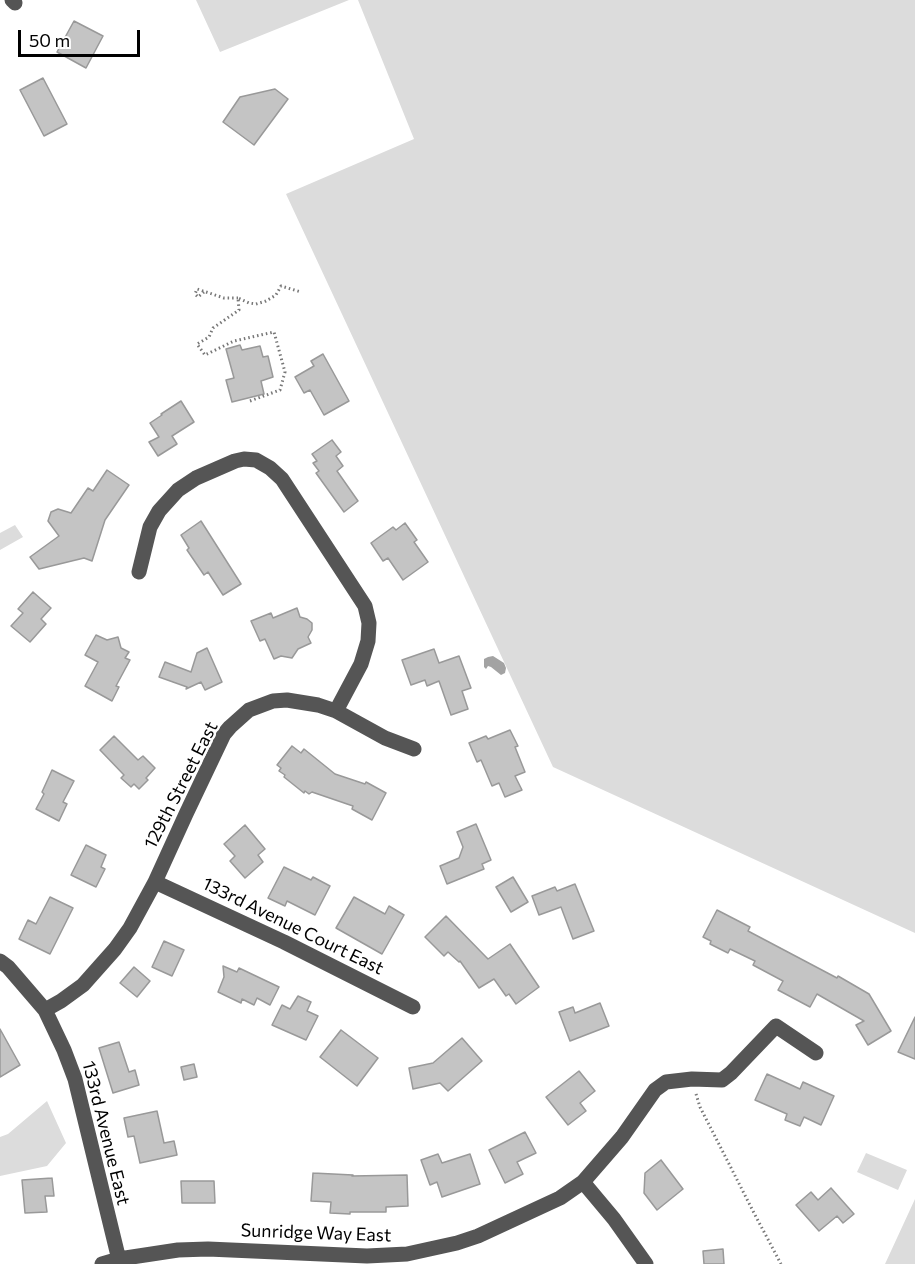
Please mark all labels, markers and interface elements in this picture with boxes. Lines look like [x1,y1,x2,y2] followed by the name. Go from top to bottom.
[21,18,142,56] scale bar
[29,29,70,51] text: 50 m
[140,718,222,852] street label: 129th Street East
[199,873,387,979] street label: 133rd Avenue Court East
[78,1059,134,1207] street label: 133rd Avenue East
[240,1220,392,1246] street label: Sunridge Way East

